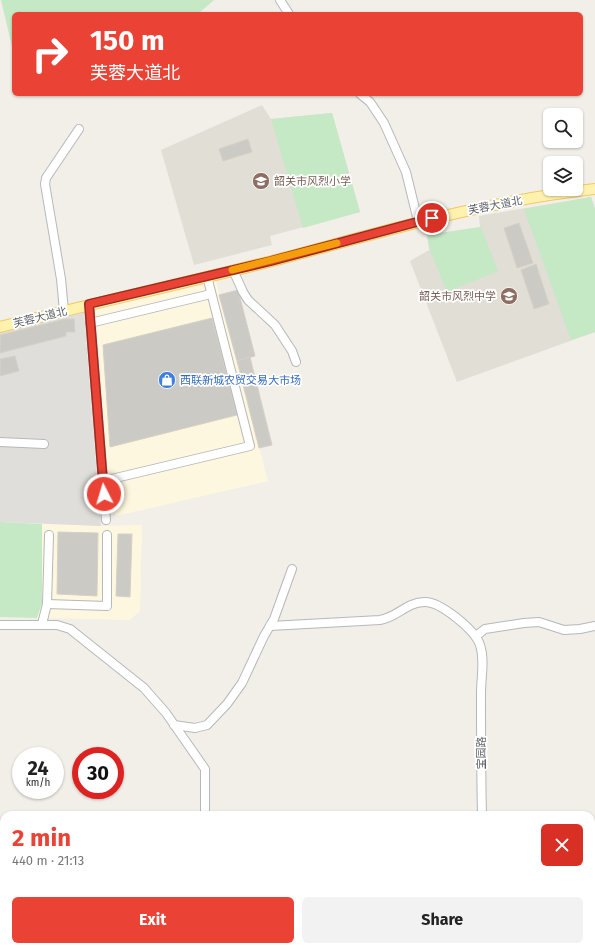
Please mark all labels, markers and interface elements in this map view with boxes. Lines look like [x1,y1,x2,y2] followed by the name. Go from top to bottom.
[90,24,165,57] text: 150 m
[24,28,76,80] icon: right
[90,62,180,84] text: 芙蓉大道北
[543,108,583,196] map controls
[543,108,583,148] button: search
[543,156,583,196] button: layers
[251,171,271,191] school or university icon: 韶关市风烈小学
[274,175,351,188] place label: 韶关市风烈小学
[467,194,523,217] street label: 芙蓉大道北
[415,201,449,235] pin
[421,207,443,229] icon: arrive
[499,286,519,306] school or university icon: 韶关市风烈中学
[419,290,496,303] place label: 韶关市风烈中学
[12,305,68,330] street label: 芙蓉大道北
[157,370,177,390] shop icon: 西联新城农贸交易大市场
[180,374,301,387] place label: 西联新城农贸交易大市场
[83,473,125,515] position arrow
[475,737,488,770] street label: 宝园路
[72,747,124,799] speed limit sign: 30
[27,756,49,780] text: 24
[26,777,50,789] text: km/h
[12,824,71,852] text: 2 min
[541,824,583,866] button: close
[12,853,84,868] text: 440 m · 21:13
[12,897,294,943] button: Exit
[302,897,583,943] button: Share

